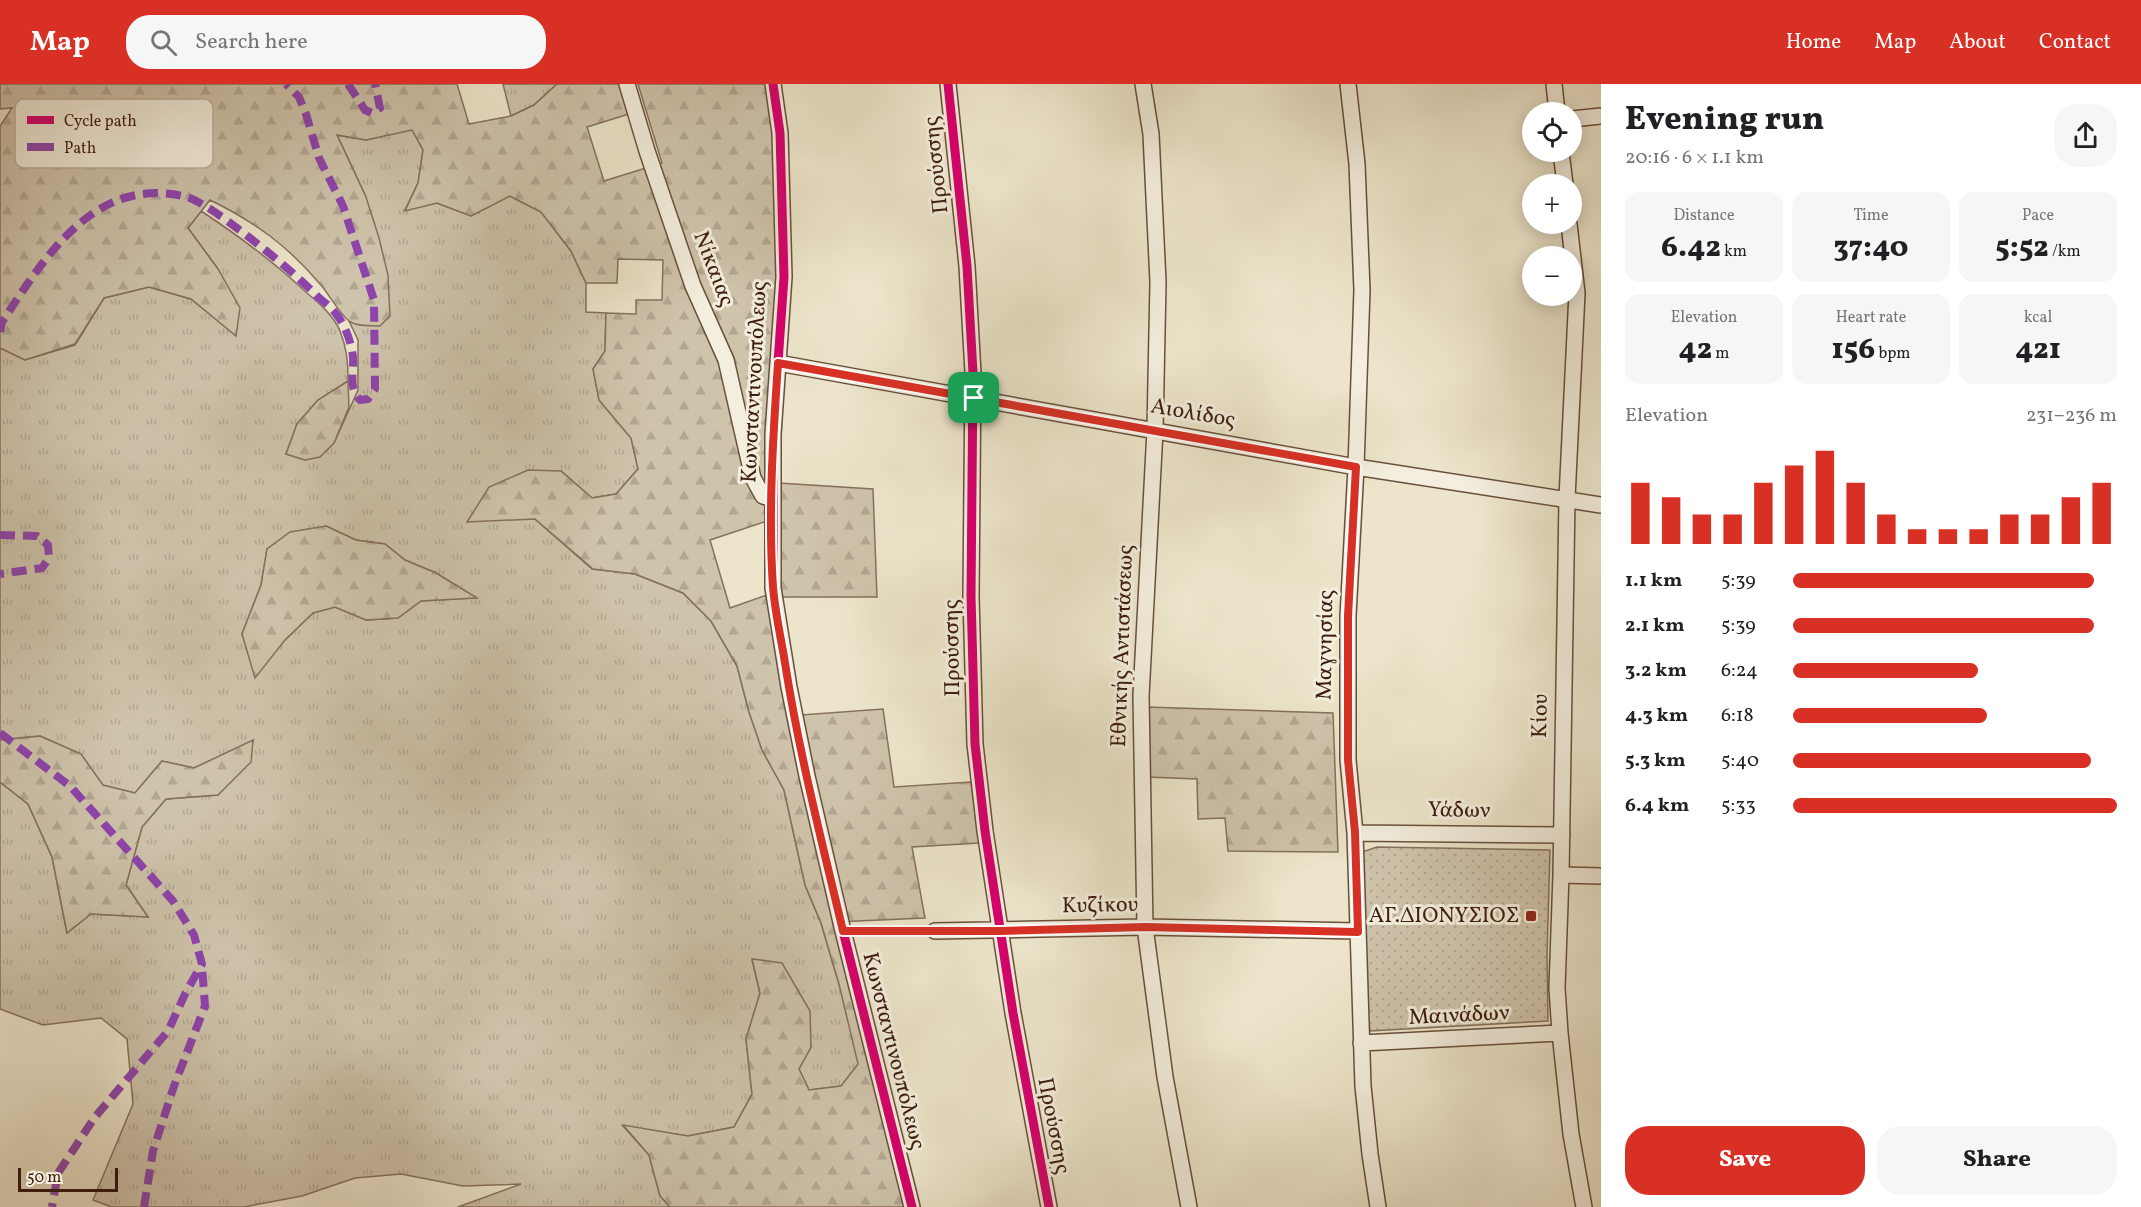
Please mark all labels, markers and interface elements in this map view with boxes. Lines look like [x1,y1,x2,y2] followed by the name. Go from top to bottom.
[126,15,546,69] search box
[30,23,90,62] text: Map
[147,26,180,59] icon: search
[195,27,308,58] text: Search here
[1786,28,1841,57] text: Home
[1874,28,1916,57] text: Map
[1949,28,2006,57] text: About
[2039,28,2111,57] text: Contact
[1625,98,1824,144] text: Evening run
[15,99,213,168] legend
[1522,102,1582,306] map controls
[1522,102,1582,162] button: locate
[2054,104,2117,167] button: share
[64,111,137,133] text: Cycle path
[916,115,958,215] street label: Προύσσης
[64,138,96,160] text: Path
[1625,144,1764,172] text: 20:16 · 6 × 1.1 km
[1522,174,1582,234] button: +
[1673,205,1735,227] text: Distance
[1853,205,1889,227] text: Time
[2022,205,2054,227] text: Pace
[684,227,742,311] street label: Νίκαιας
[1661,227,1721,269] text: 6.42
[1834,227,1908,269] text: 37:40
[1995,227,2049,269] text: 5:52
[1721,241,1747,263] text: km
[2049,241,2081,263] text: /km
[1522,246,1582,306] button: −
[734,280,776,484] street label: Κωνσταντινουπόλεως
[1671,307,1737,329] text: Elevation
[1836,307,1906,329] text: Heart rate
[2024,307,2052,329] text: kcal
[1679,329,1712,371] text: 42
[1832,329,1875,371] text: 156
[2015,329,2061,371] text: 421
[1712,343,1729,365] text: m
[1875,343,1910,365] text: bpm
[948,372,999,423] pin
[957,381,990,414] icon: arrive
[1148,391,1238,437] street label: Αιολίδος
[1625,402,1708,430] text: Elevation
[2026,402,2117,430] text: 231–236 m
[1104,544,1142,748] street label: Εθνικής Αντιστάσεως
[1625,567,1682,595] text: 1.1 km
[1721,567,1756,595] text: 5:39
[1310,589,1342,700] street label: Μαγνησίας
[937,599,969,697] street label: Προύσσης
[1625,612,1685,640] text: 2.1 km
[1721,612,1756,640] text: 5:39
[1625,657,1687,685] text: 3.2 km
[1721,657,1758,685] text: 6:24
[1525,694,1557,738] street label: Κίου
[1625,702,1688,730] text: 4.3 km
[1721,702,1754,730] text: 6:18
[1625,747,1686,775] text: 5.3 km
[1721,747,1759,775] text: 5:40
[1625,792,1689,820] text: 6.4 km
[1721,792,1756,820] text: 5:33
[1428,795,1491,827] street label: Υάδων
[1062,890,1138,922] street label: Κυζίκου
[1369,901,1519,932] place label: ΑΓ.ΔΙΟΝΥΣΙΟΣ
[1524,909,1538,923] marker: ΑΓ.ΔΙΟΝΥΣΙΟΣ
[853,949,933,1153] street label: Κωνσταντινουπόλεως
[1408,998,1510,1034] street label: Μαινάδων
[1028,1075,1078,1177] street label: Προύσσης
[1625,1126,1865,1195] button: Save
[1877,1126,2117,1195] button: Share
[18,1165,118,1192] scale bar
[27,1167,61,1189] text: 50 m

